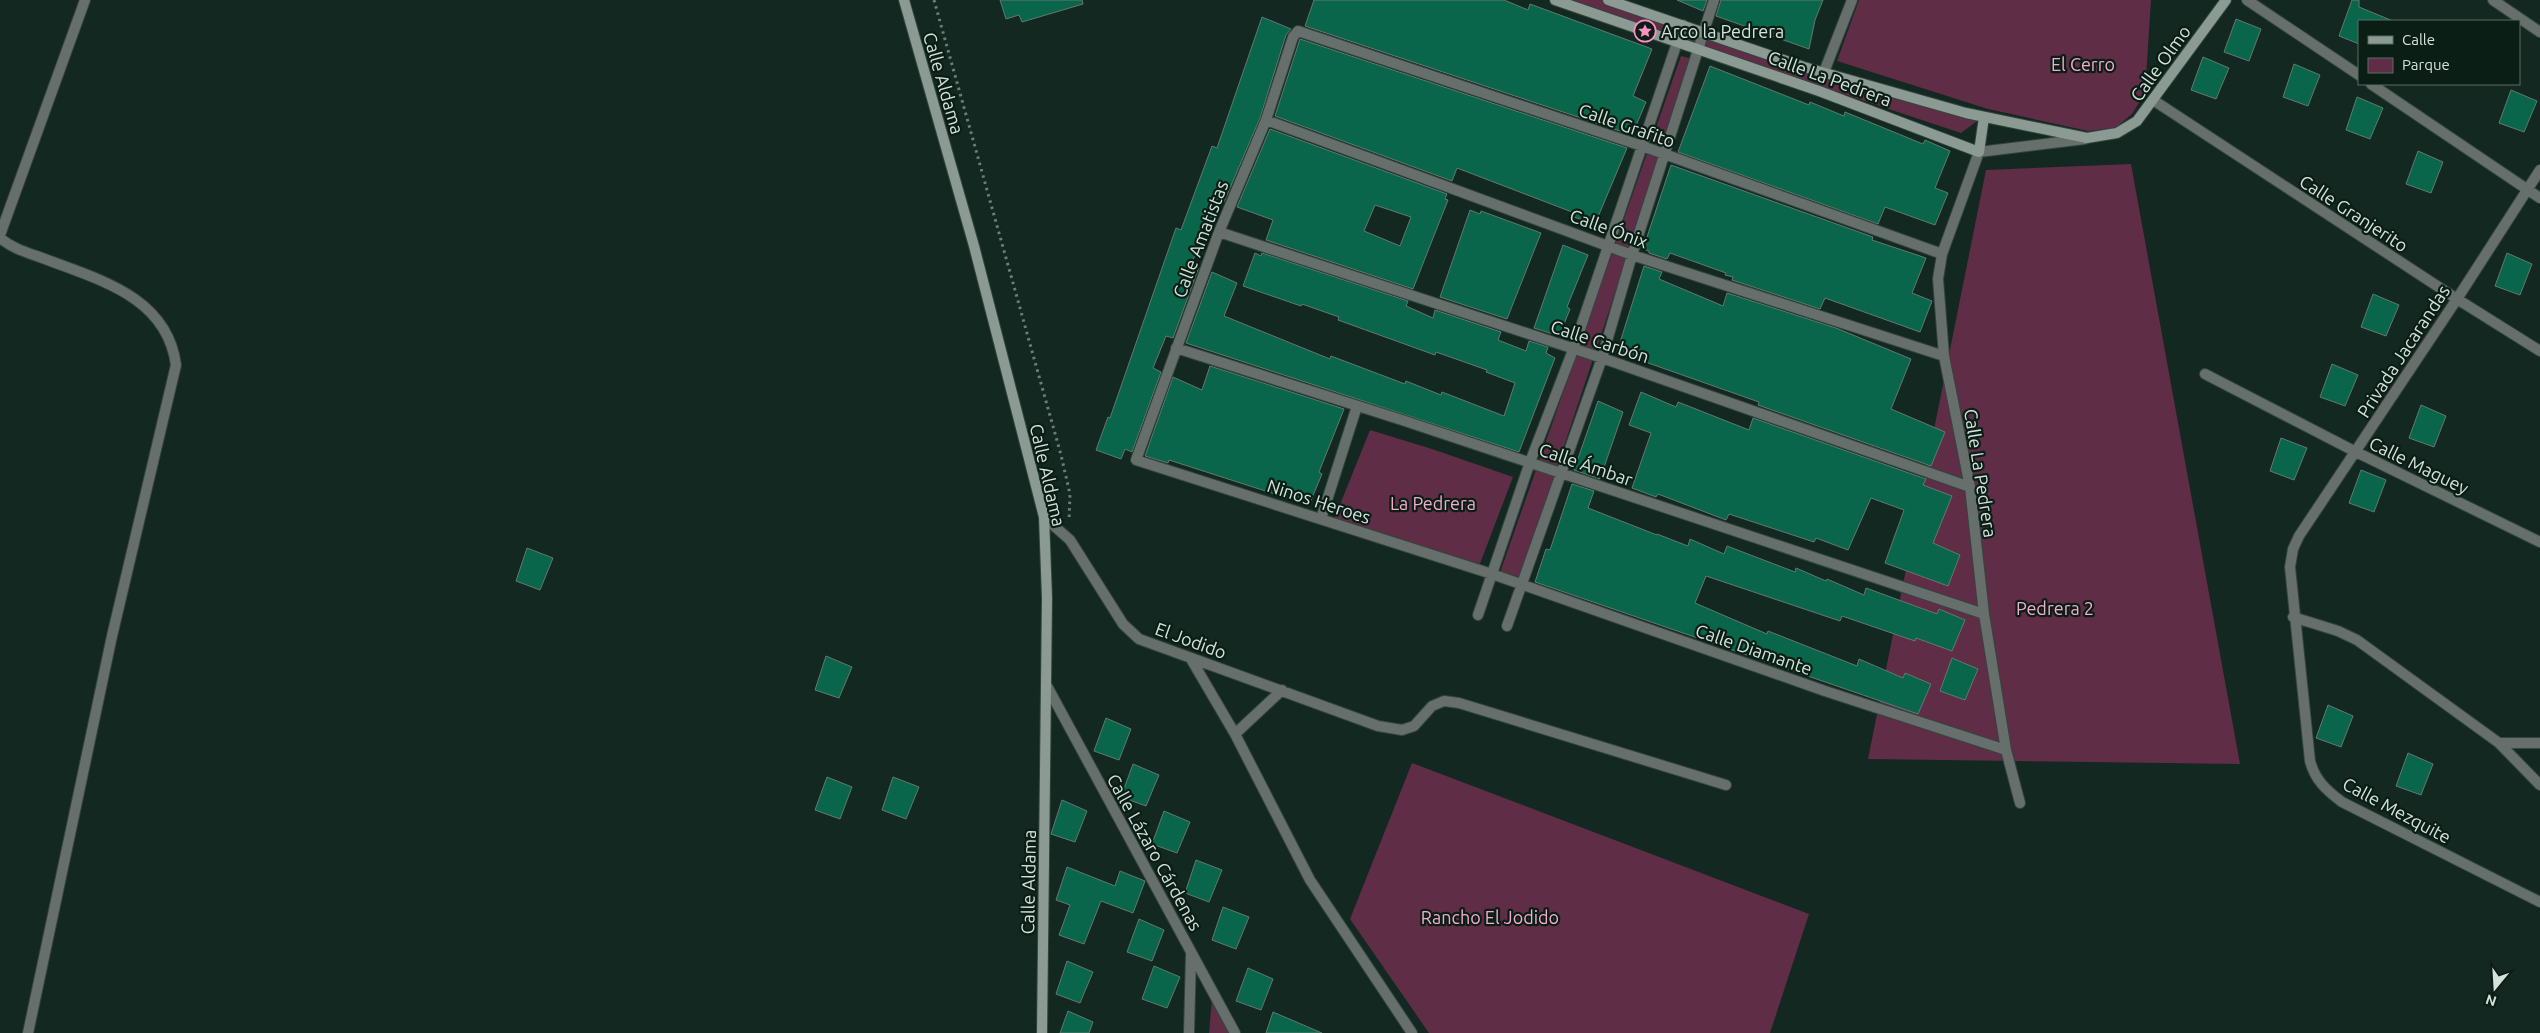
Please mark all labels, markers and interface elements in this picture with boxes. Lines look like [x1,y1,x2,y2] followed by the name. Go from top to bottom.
[1633,19,1657,43] place icon: Arco la Pedrera
[2358,20,2520,85] legend
[1661,21,1784,41] place label: Arco la Pedrera
[2126,21,2194,105] street label: Calle Olmo
[920,30,968,136] street label: Calle Aldama
[2402,31,2435,48] text: Calle
[1765,46,1895,110] street label: Calle La Pedrera
[2051,54,2115,74] park label: El Cerro
[2402,56,2450,73] text: Parque
[1576,99,1678,151] street label: Calle Grafito
[2296,171,2412,255] street label: Calle Granjerito
[1169,178,1232,300] street label: Calle Amatistas
[1567,204,1651,251] street label: Calle Ónix
[2353,281,2453,421] street label: Privada Jacarandas
[1548,316,1652,366] street label: Calle Carbón
[1961,407,2001,539] street label: Calle La Pedrera
[1026,422,1070,528] street label: Calle Aldama
[2366,432,2472,498] street label: Calle Maguey
[1537,438,1636,489] street label: Calle Ámbar
[1265,475,1373,527] street label: Ninos Heroes
[1390,493,1476,513] park label: La Pedrera
[2016,598,2094,618] park label: Pedrera 2
[1153,618,1229,662] street label: El Jodido
[1693,620,1815,678] street label: Calle Diamante
[1104,770,1207,934] street label: Calle Lázaro Cárdenas
[2339,773,2455,847] street label: Calle Mezquite
[1017,829,1039,935] street label: Calle Aldama
[1421,907,1559,927] park label: Rancho El Jodido
[2470,963,2520,1013] north arrow
[2484,991,2498,1010] text: N

